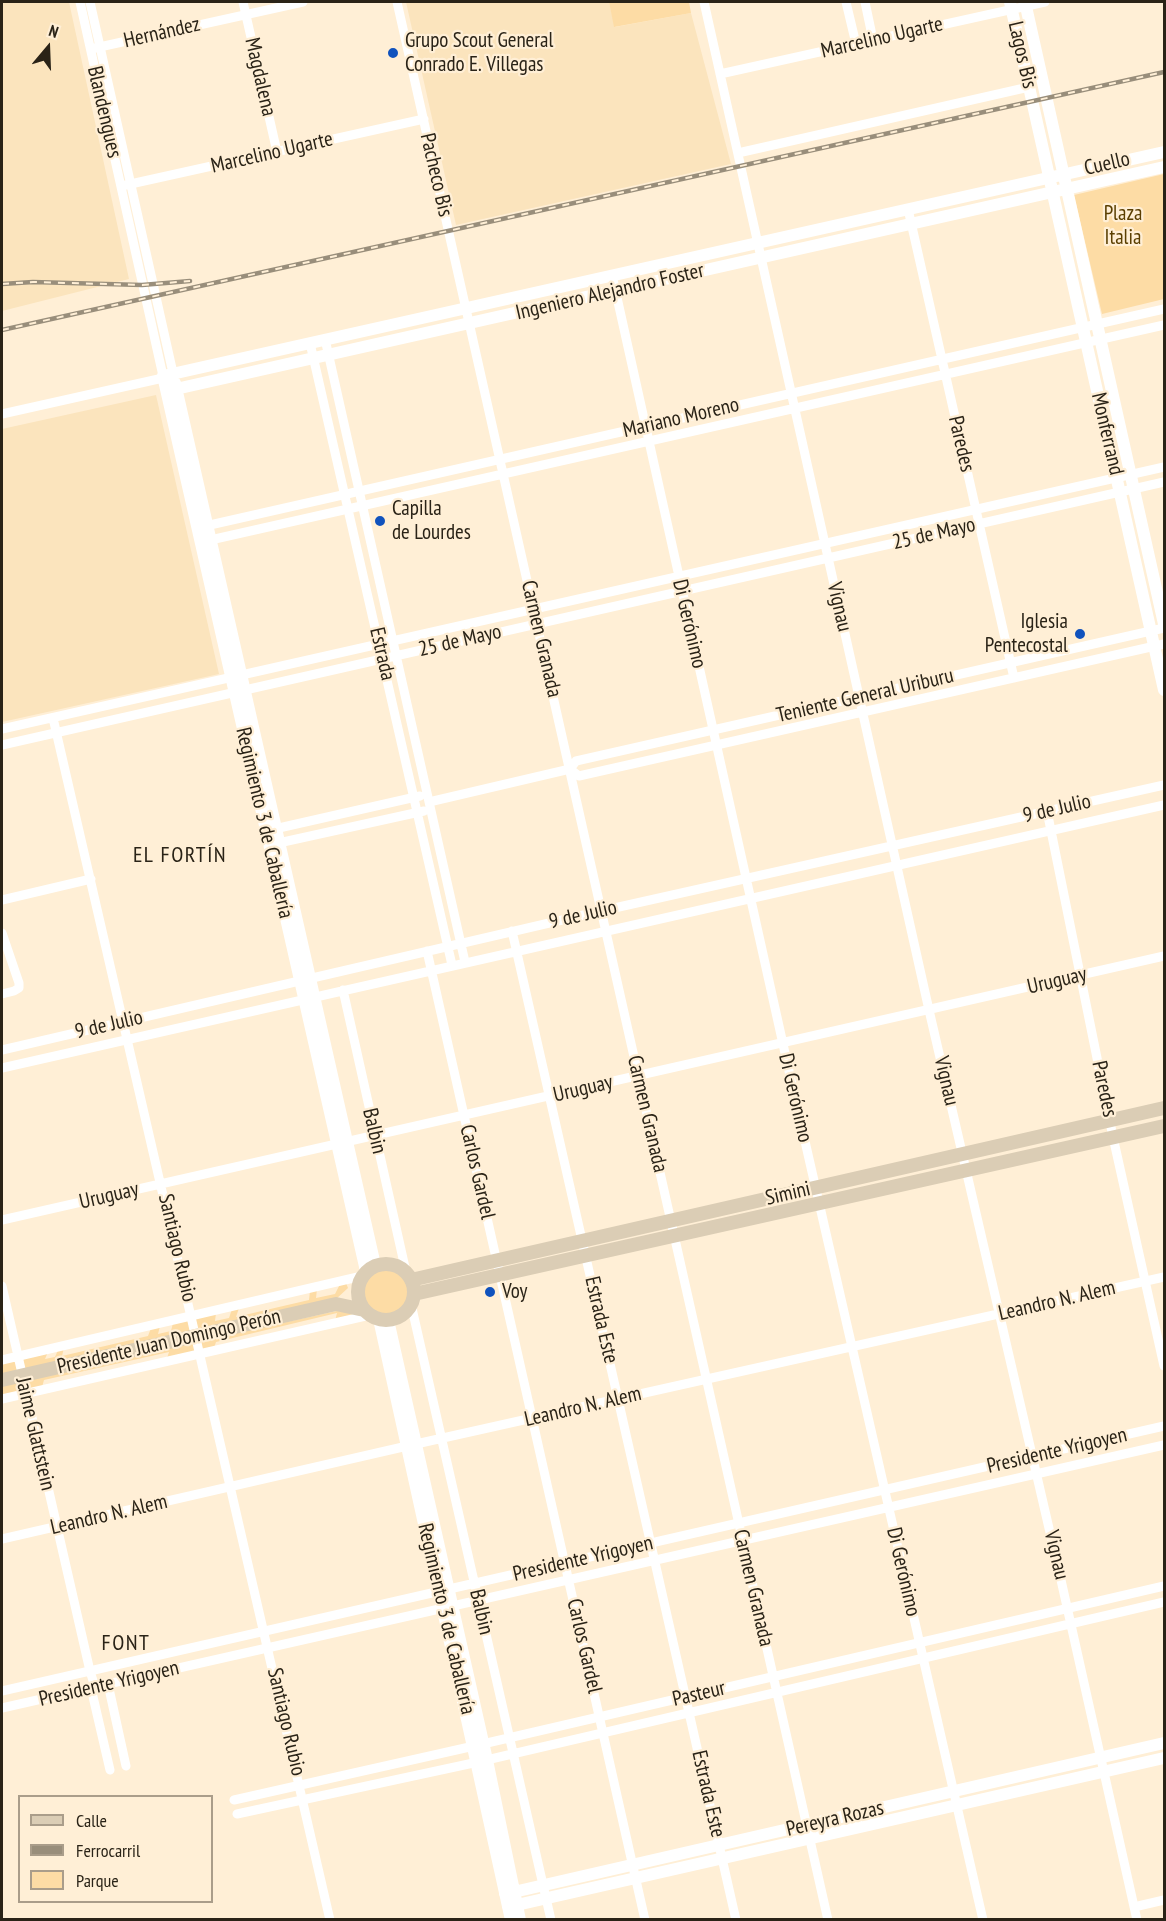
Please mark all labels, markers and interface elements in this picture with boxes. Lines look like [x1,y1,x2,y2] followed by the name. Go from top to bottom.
[121,12,203,54] street label: Hernández
[819,12,945,64] street label: Marcelino Ugarte
[18,18,78,78] north arrow
[1002,19,1042,91] street label: Lagos Bis
[47,20,61,42] text: N
[405,28,553,78] place label: Grupo Scout General Conrado E. Villegas
[239,35,281,119] street label: Magdalena
[386,46,400,60] marker: Grupo Scout General Conrado E. Villegas
[81,64,127,160] street label: Blandengues
[209,127,335,179] street label: Marcelino Ugarte
[414,131,458,219] street label: Pacheco Bis
[1082,147,1132,181] street label: Cuello
[1104,201,1142,251] park label: Plaza Italia
[513,258,707,326] street label: Ingeniero Alejandro Foster
[1085,390,1129,478] street label: Monferrand
[620,392,742,444] street label: Mariano Moreno
[942,414,980,474] street label: Paredes
[392,496,471,546] place label: Capilla de Lourdes
[890,512,978,556] street label: 25 de Mayo
[373,514,387,528] marker: Capilla de Lourdes
[667,577,711,671] street label: Di Gerónimo
[515,578,567,700] street label: Carmen Granada
[821,580,857,634] street label: Vignau
[985,609,1068,659] place label: Iglesia Pentecostal
[416,619,504,663] street label: 25 de Mayo
[364,625,400,683] street label: Estrada
[1073,627,1087,641] marker: Iglesia Pentecostal
[774,663,956,729] street label: Teniente General Uriburu
[230,725,298,921] street label: Regimiento 3 de Caballería
[1021,789,1093,829] street label: 9 de Julio
[133,843,227,869] district label: EL FORTÍN
[547,895,619,935] street label: 9 de Julio
[1025,962,1089,1000] street label: Uruguay
[73,1005,145,1045] street label: 9 de Julio
[773,1051,817,1145] street label: Di Gerónimo
[621,1053,673,1175] street label: Carmen Granada
[928,1054,964,1108] street label: Vignau
[1086,1059,1122,1119] street label: Paredes
[551,1070,615,1108] street label: Uruguay
[357,1106,391,1156] street label: Balbin
[454,1122,500,1222] street label: Carlos Gardel
[77,1177,141,1215] street label: Uruguay
[763,1177,813,1211] street label: Simini
[152,1192,202,1304] street label: Santiago Rubio
[579,1274,623,1366] street label: Estrada Este
[996,1275,1118,1327] street label: Leandro N. Alem
[502,1279,527,1305] place label: Voy
[483,1285,497,1299] marker: Voy
[55,1304,283,1380] street label: Presidente Juan Domingo Perón
[10,1375,60,1493] street label: Jaime Glattstein
[522,1381,644,1433] street label: Leandro N. Alem
[984,1423,1130,1479] street label: Presidente Yrigoyen
[48,1489,170,1541] street label: Leandro N. Alem
[412,1521,480,1717] street label: Regimiento 3 de Caballería
[881,1525,925,1619] street label: Di Gerónimo
[727,1527,779,1649] street label: Carmen Granada
[1038,1528,1074,1582] street label: Vignau
[510,1531,656,1587] street label: Presidente Yrigoyen
[464,1587,498,1637] street label: Balbin
[561,1596,607,1696] street label: Carlos Gardel
[102,1631,150,1657] district label: FONT
[36,1656,182,1712] street label: Presidente Yrigoyen
[261,1666,311,1778] street label: Santiago Rubio
[670,1676,728,1712] street label: Pasteur
[686,1748,730,1840] street label: Estrada Este
[18,1795,213,1903] legend
[784,1796,886,1842] street label: Pereyra Rozas
[76,1809,107,1832] text: Calle
[76,1839,140,1862] text: Ferrocarril
[76,1869,119,1892] text: Parque

